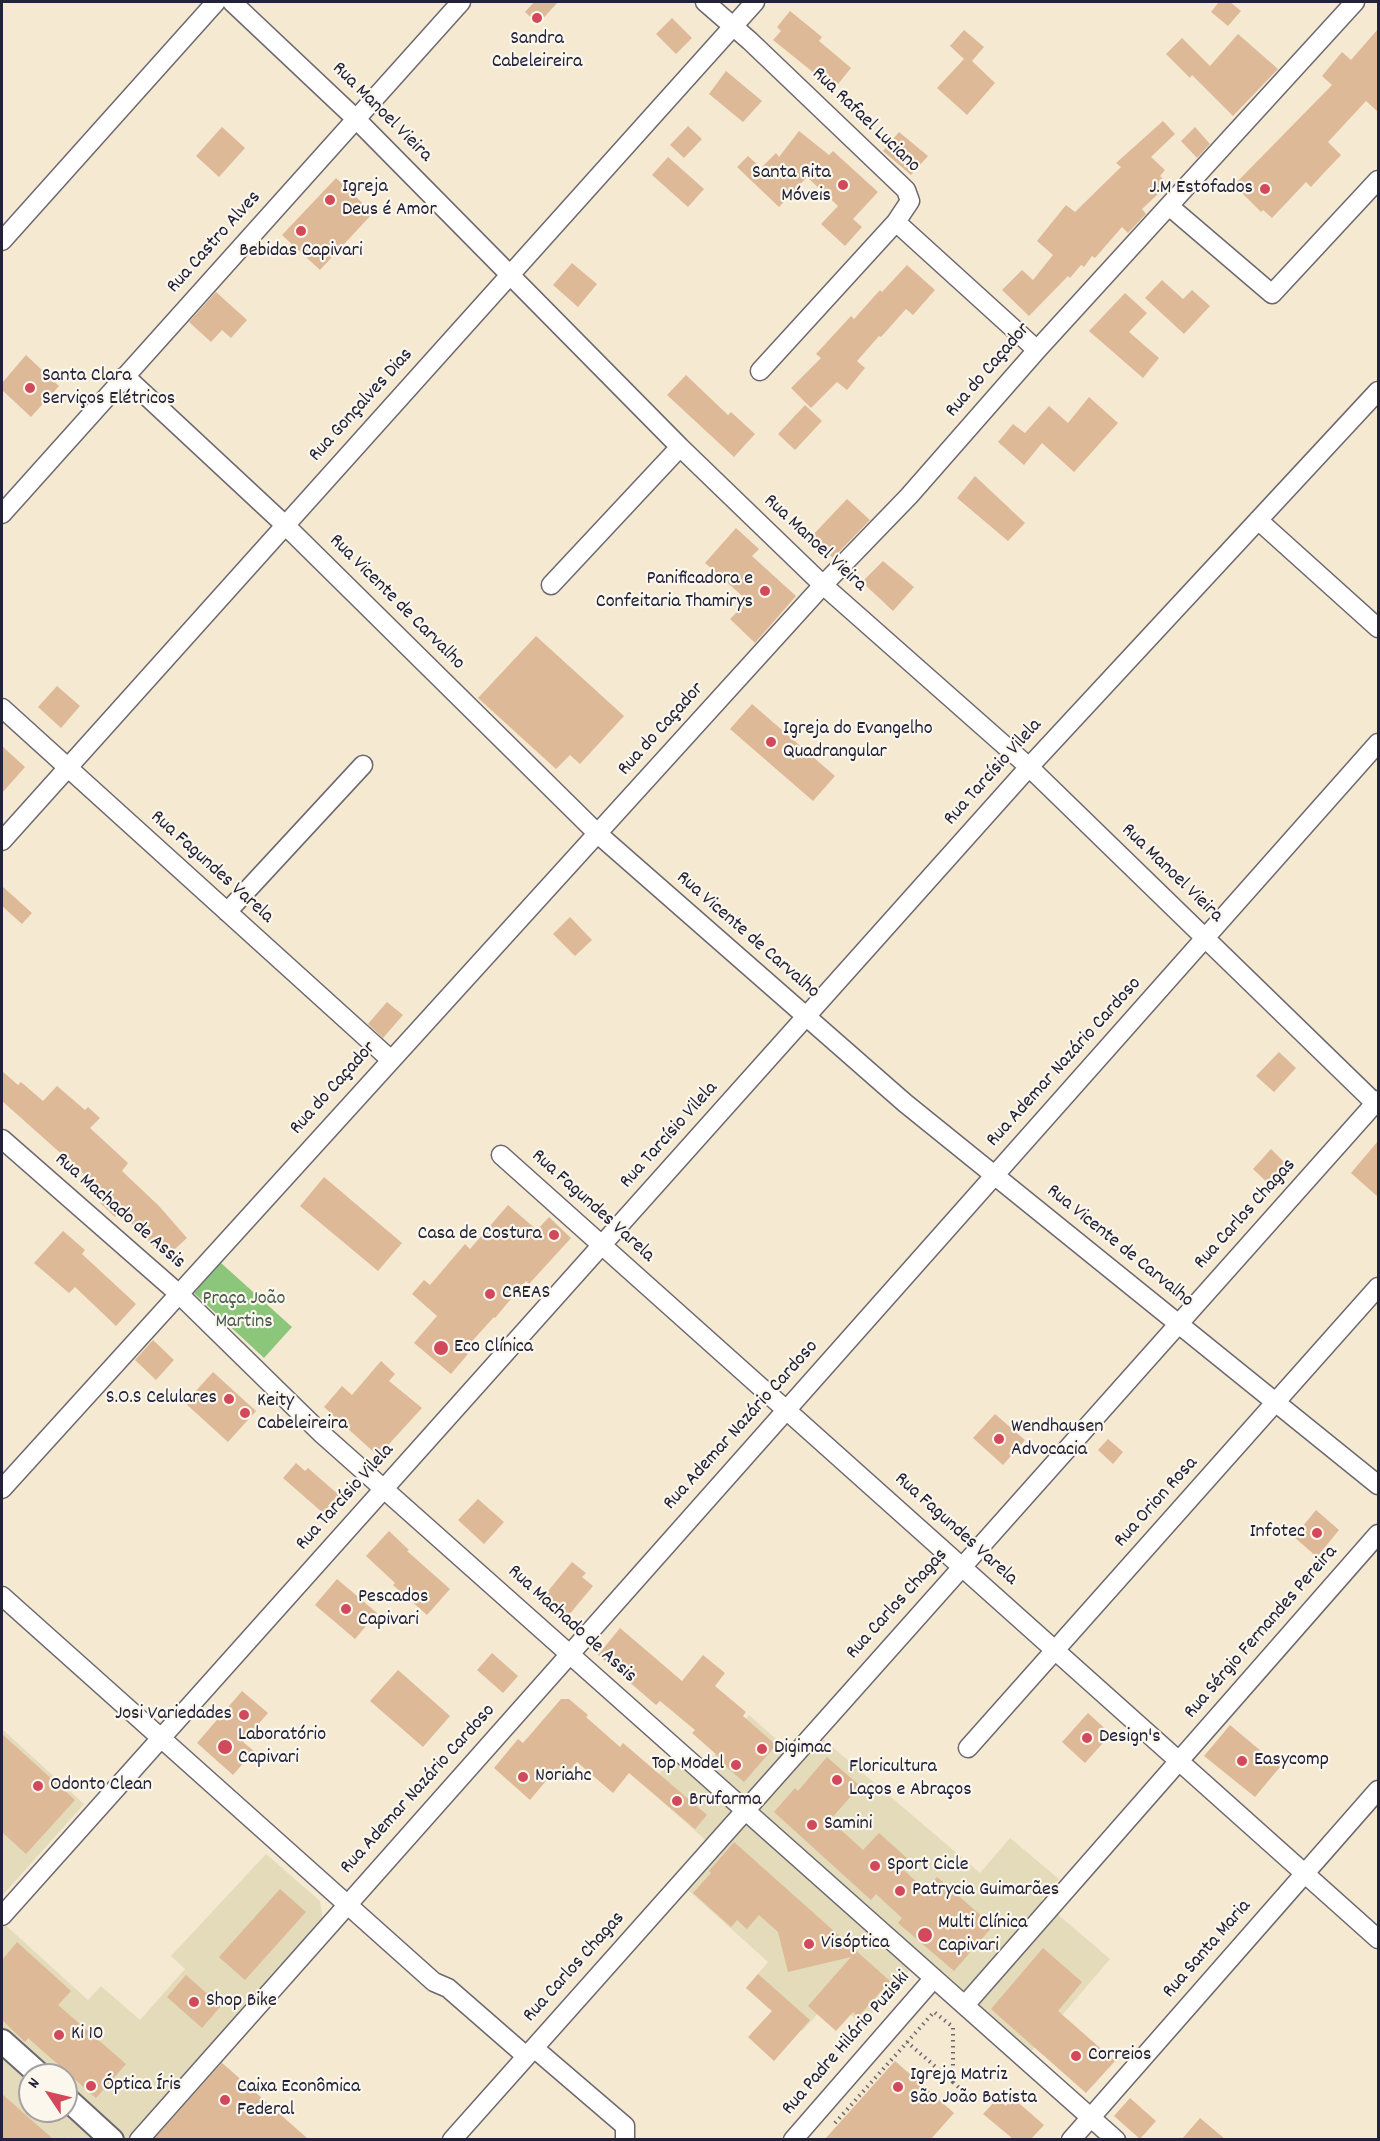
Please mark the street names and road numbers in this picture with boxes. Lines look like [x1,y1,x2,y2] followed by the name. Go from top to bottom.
[326,58,436,168] street label: Rua Manoel Vieira
[806,63,924,179] street label: Rua Rafael Luciano
[163,187,267,299] street label: Rua Castro Alves
[941,319,1037,423] street label: Rua do Caçador
[305,344,419,468] street label: Rua Gonçalves Dias
[757,490,871,598] street label: Rua Manoel Vieira
[323,530,469,676] street label: Rua Vicente de Carvalho
[614,678,710,782] street label: Rua do Caçador
[940,715,1048,831] street label: Rua Tarcísio Vilela
[144,806,278,930] street label: Rua Fagundes Varela
[1115,819,1227,929] street label: Rua Manoel Vieira
[670,867,824,1005] street label: Rua Vicente de Carvalho
[982,973,1148,1153] street label: Rua Ademar Nazário Cardoso
[286,1037,382,1141] street label: Rua do Caçador
[616,1078,724,1194] street label: Rua Tarcísio Vilela
[525,1145,659,1269] street label: Rua Fagundes Varela
[49,1149,189,1275] street label: Rua Machado de Assis
[1190,1155,1302,1275] street label: Rua Carlos Chagas
[1041,1180,1197,1314] street label: Rua Vicente de Carvalho
[659,1336,825,1516] street label: Rua Ademar Nazário Cardoso
[292,1440,400,1556] street label: Rua Tarcísio Vilela
[1110,1453,1204,1553] street label: Rua Orion Rosa
[888,1468,1022,1592] street label: Rua Fagundes Varela
[1180,1541,1344,1725] street label: Rua Sérgio Fernandes Pereira
[842,1545,954,1665] street label: Rua Carlos Chagas
[501,1561,641,1689] street label: Rua Machado de Assis
[336,1700,502,1880] street label: Rua Ademar Nazário Cardoso
[1159,1896,1257,2004] street label: Rua Santa Maria
[519,1908,631,2028] street label: Rua Carlos Chagas
[778,1967,916,2121] street label: Rua Padre Hilário Puziski

